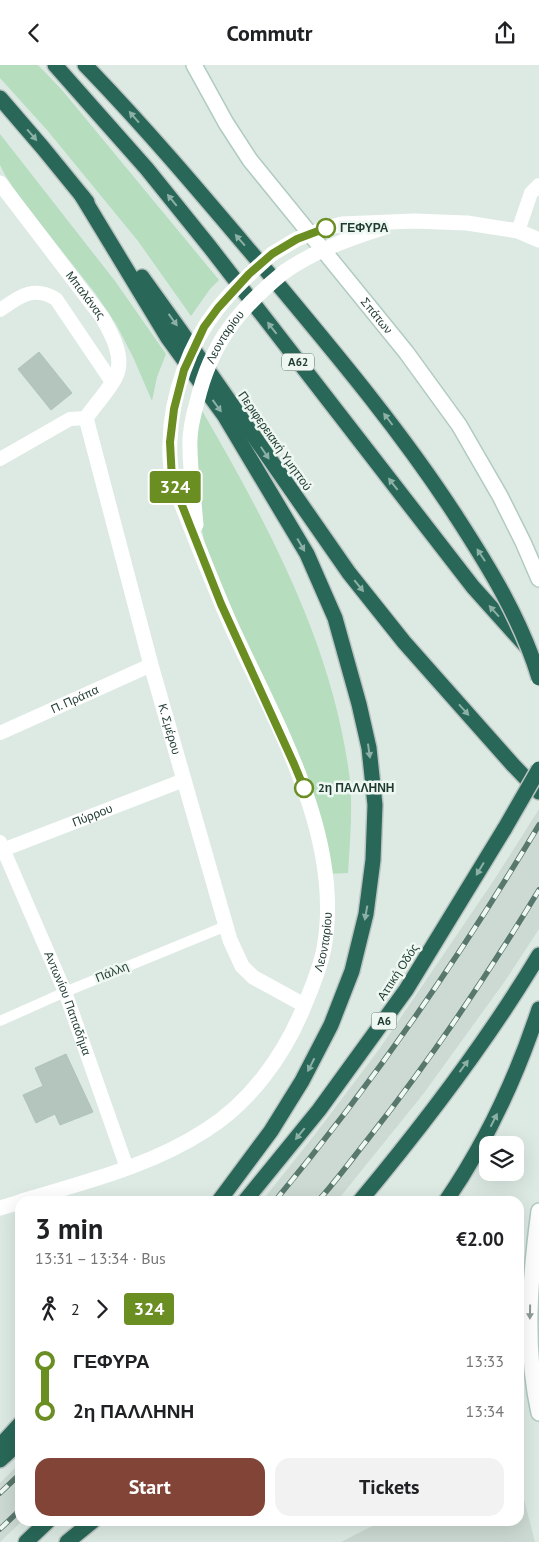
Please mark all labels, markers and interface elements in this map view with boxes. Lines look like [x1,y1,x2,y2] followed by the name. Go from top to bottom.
[20,19,48,47] icon: back
[227,19,312,47] text: Commutr
[491,19,519,47] icon: share
[128,111,140,123] one-way arrow
[26,128,38,140] one-way arrow
[166,194,177,207] one-way arrow
[316,218,336,238] marker: ΓΕΦΥΡΑ
[340,220,389,235] place label: ΓΕΦΥΡΑ
[234,234,246,246] one-way arrow
[63,268,109,322] street label: Μπαλάνας
[358,294,396,337] street label: Σπάτων
[202,307,247,366] street label: Λεονταρίου
[168,313,178,327] one-way arrow
[267,321,277,335] one-way arrow
[282,353,314,371] road number: Α62
[235,388,315,493] street label: Περιφερειακή Υμηττού
[212,399,222,413] one-way arrow
[382,413,393,426] one-way arrow
[260,447,270,460] one-way arrow
[146,471,204,503] line badge: 324
[160,475,190,498] text: 324
[388,477,398,491] one-way arrow
[297,538,306,551] one-way arrow
[476,548,486,562] one-way arrow
[354,579,365,592] one-way arrow
[489,604,500,617] one-way arrow
[48,682,101,716] street label: Π. Πράπα
[155,702,184,756] street label: Κ. Σμέρου
[458,704,470,716] one-way arrow
[365,744,373,760] one-way arrow
[294,778,314,798] marker: 2η ΠΑΛΛΗΝΗ
[318,780,395,795] place label: 2η ΠΑΛΛΗΝΗ
[70,800,115,829] street label: Πύρρου
[475,863,484,876] one-way arrow
[362,905,370,921] one-way arrow
[310,912,335,974] street label: Λεονταρίου
[374,940,422,1003] street label: Αττική Οδός
[41,949,95,1057] street label: Αντωνίου Παπαδήμα
[93,958,131,985] street label: Πάλλη
[372,1013,396,1029] road number: Α6
[307,1058,315,1072] one-way arrow
[459,1060,470,1073] one-way arrow
[490,1113,498,1128] one-way arrow
[294,1127,305,1140] one-way arrow
[479,1136,524,1181] map controls
[479,1136,524,1181] button: layers
[35,1210,103,1247] text: 3 min
[456,1227,504,1251] text: €2.00
[35,1248,166,1268] text: 13:31 – 13:34 · Bus
[35,1295,63,1323] icon: walk
[88,1295,116,1323] icon: forward
[134,1297,164,1320] text: 324
[71,1299,80,1319] text: 2
[525,1304,533,1320] one-way arrow
[73,1349,150,1373] text: ΓΕΦΥΡΑ
[466,1351,504,1371] text: 13:33
[73,1399,194,1423] text: 2η ΠΑΛΛΗΝΗ
[466,1401,504,1421] text: 13:34
[35,1458,265,1516] button: Start
[275,1458,504,1516] button: Tickets

